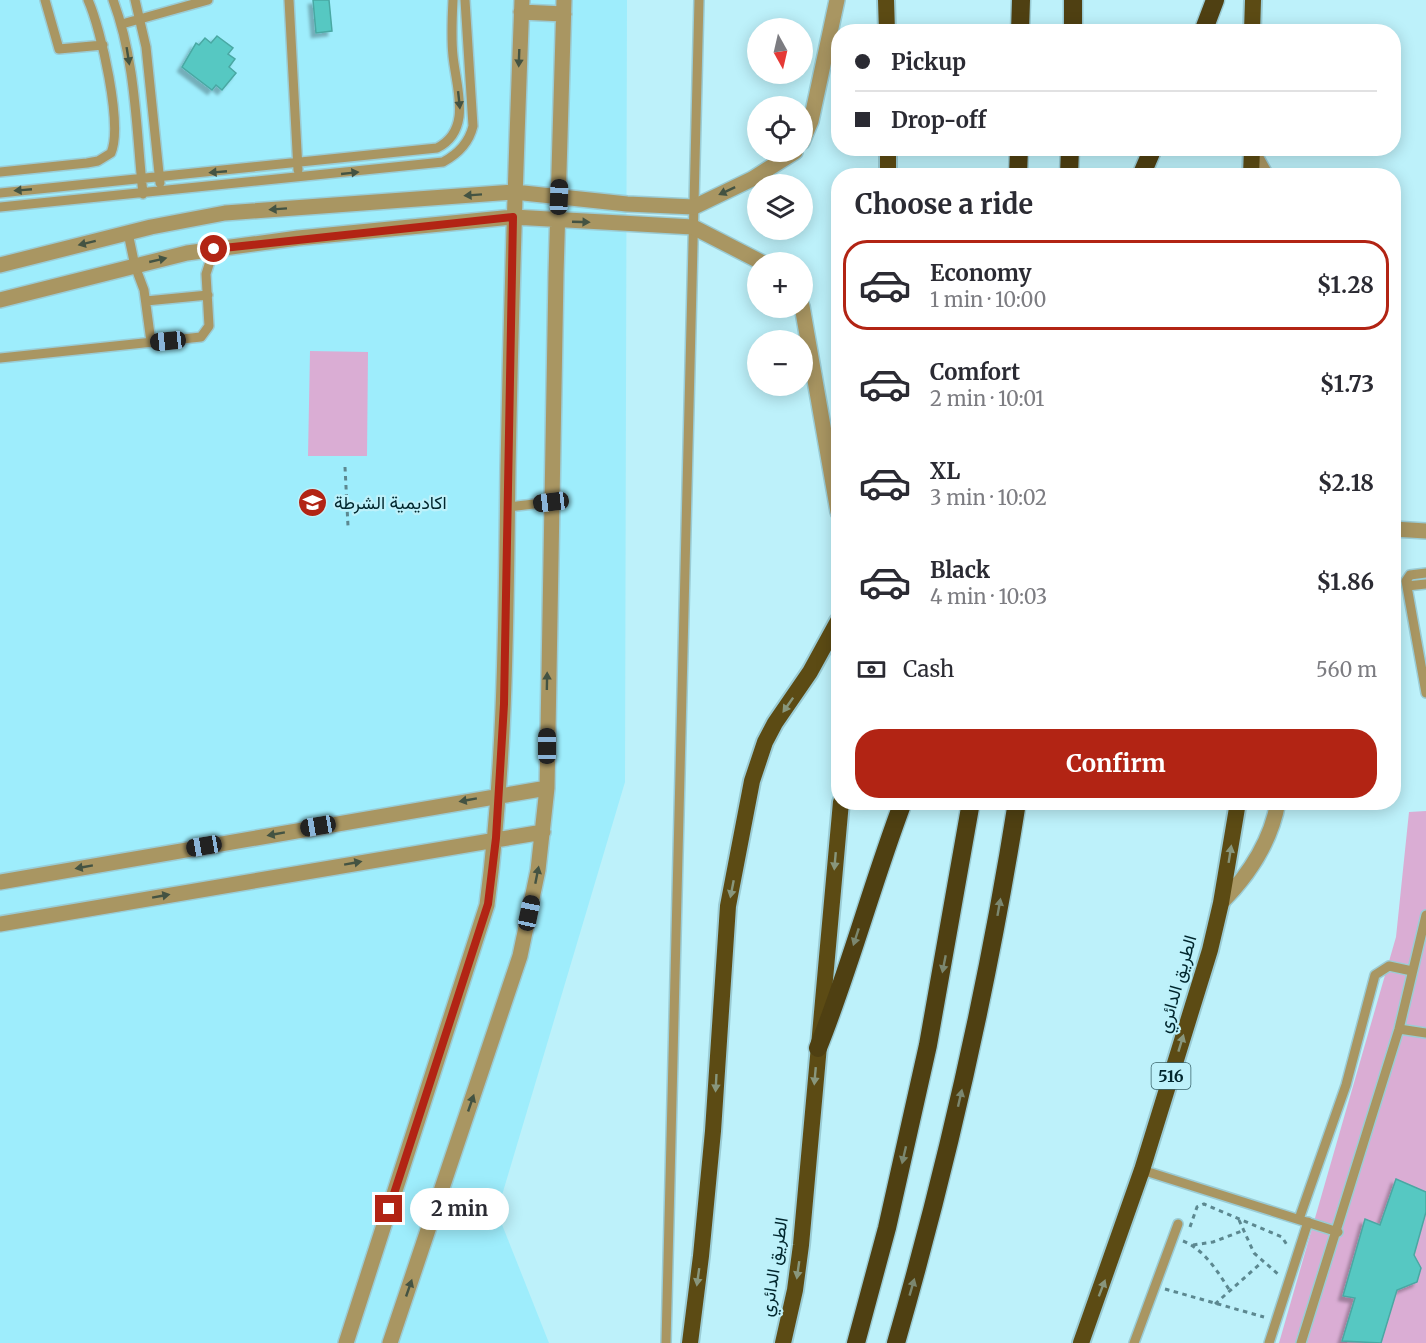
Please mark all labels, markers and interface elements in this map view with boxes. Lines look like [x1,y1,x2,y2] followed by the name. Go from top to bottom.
[747,18,813,84] north arrow
[747,18,813,396] map controls
[124,47,133,66] one-way arrow
[891,48,966,76] text: Pickup
[515,49,524,68] one-way arrow
[454,91,464,110] one-way arrow
[747,96,813,162] button: locate
[891,106,986,134] text: Drop-off
[208,167,227,177] one-way arrow
[340,168,359,178] one-way arrow
[747,174,813,240] button: layers
[549,179,569,215] car
[14,185,33,195] one-way arrow
[718,187,735,196] one-way arrow
[855,187,1033,221] text: Choose a ride
[463,190,482,199] one-way arrow
[269,204,288,214] one-way arrow
[572,217,591,226] one-way arrow
[200,235,227,262] route start
[78,239,96,249] one-way arrow
[747,252,813,318] button: +
[149,255,168,265] one-way arrow
[858,258,912,312] icon: car
[930,259,1031,287] text: Economy
[1317,271,1374,299] text: $1.28
[930,287,1046,312] text: 1 min · 10:00
[149,330,187,352] car
[747,330,813,396] button: −
[858,357,912,411] icon: car
[930,358,1020,386] text: Comfort
[1320,370,1374,398] text: $1.73
[930,386,1044,411] text: 2 min · 10:01
[858,456,912,510] icon: car
[930,457,960,485] text: XL
[1318,469,1374,497] text: $2.18
[930,485,1047,510] text: 3 min · 10:02
[297,487,329,519] school or university icon: اكاديمية الشرطة
[334,491,447,514] place label: اكاديمية الشرطة
[532,491,570,513] car
[858,555,912,609] icon: car
[930,556,990,584] text: Black
[1317,568,1374,596] text: $1.86
[930,584,1047,609] text: 4 min · 10:03
[855,653,888,686] icon: cash
[903,655,954,683] text: Cash
[1316,657,1377,682] text: 560 m
[542,671,552,690] one-way arrow
[782,696,794,712] one-way arrow
[538,728,556,764] car
[855,729,1377,798] button: Confirm
[459,795,478,804] one-way arrow
[299,814,337,838] car
[267,829,286,838] one-way arrow
[185,834,223,858] car
[1225,845,1234,864] one-way arrow
[830,851,840,870] one-way arrow
[344,858,363,867] one-way arrow
[74,863,93,872] one-way arrow
[533,866,542,885] one-way arrow
[727,880,736,899] one-way arrow
[152,892,171,901] one-way arrow
[516,894,542,932] car
[995,897,1004,916] one-way arrow
[851,928,860,946] one-way arrow
[1152,932,1205,1036] street label: الطريق الدائري
[939,954,948,973] one-way arrow
[1177,1034,1187,1052] one-way arrow
[1152,1063,1190,1089] road number: 516
[811,1066,820,1085] one-way arrow
[711,1074,720,1093] one-way arrow
[956,1089,966,1107] one-way arrow
[467,1094,476,1112] one-way arrow
[899,1145,909,1164] one-way arrow
[410,1188,509,1230] callout: 2 min
[375,1195,402,1222] route end
[431,1196,488,1221] text: 2 min
[754,1215,797,1319] street label: الطريق الدائري
[793,1261,802,1280] one-way arrow
[694,1268,703,1287] one-way arrow
[405,1278,414,1296] one-way arrow
[908,1278,917,1296] one-way arrow
[1097,1279,1107,1297] one-way arrow

